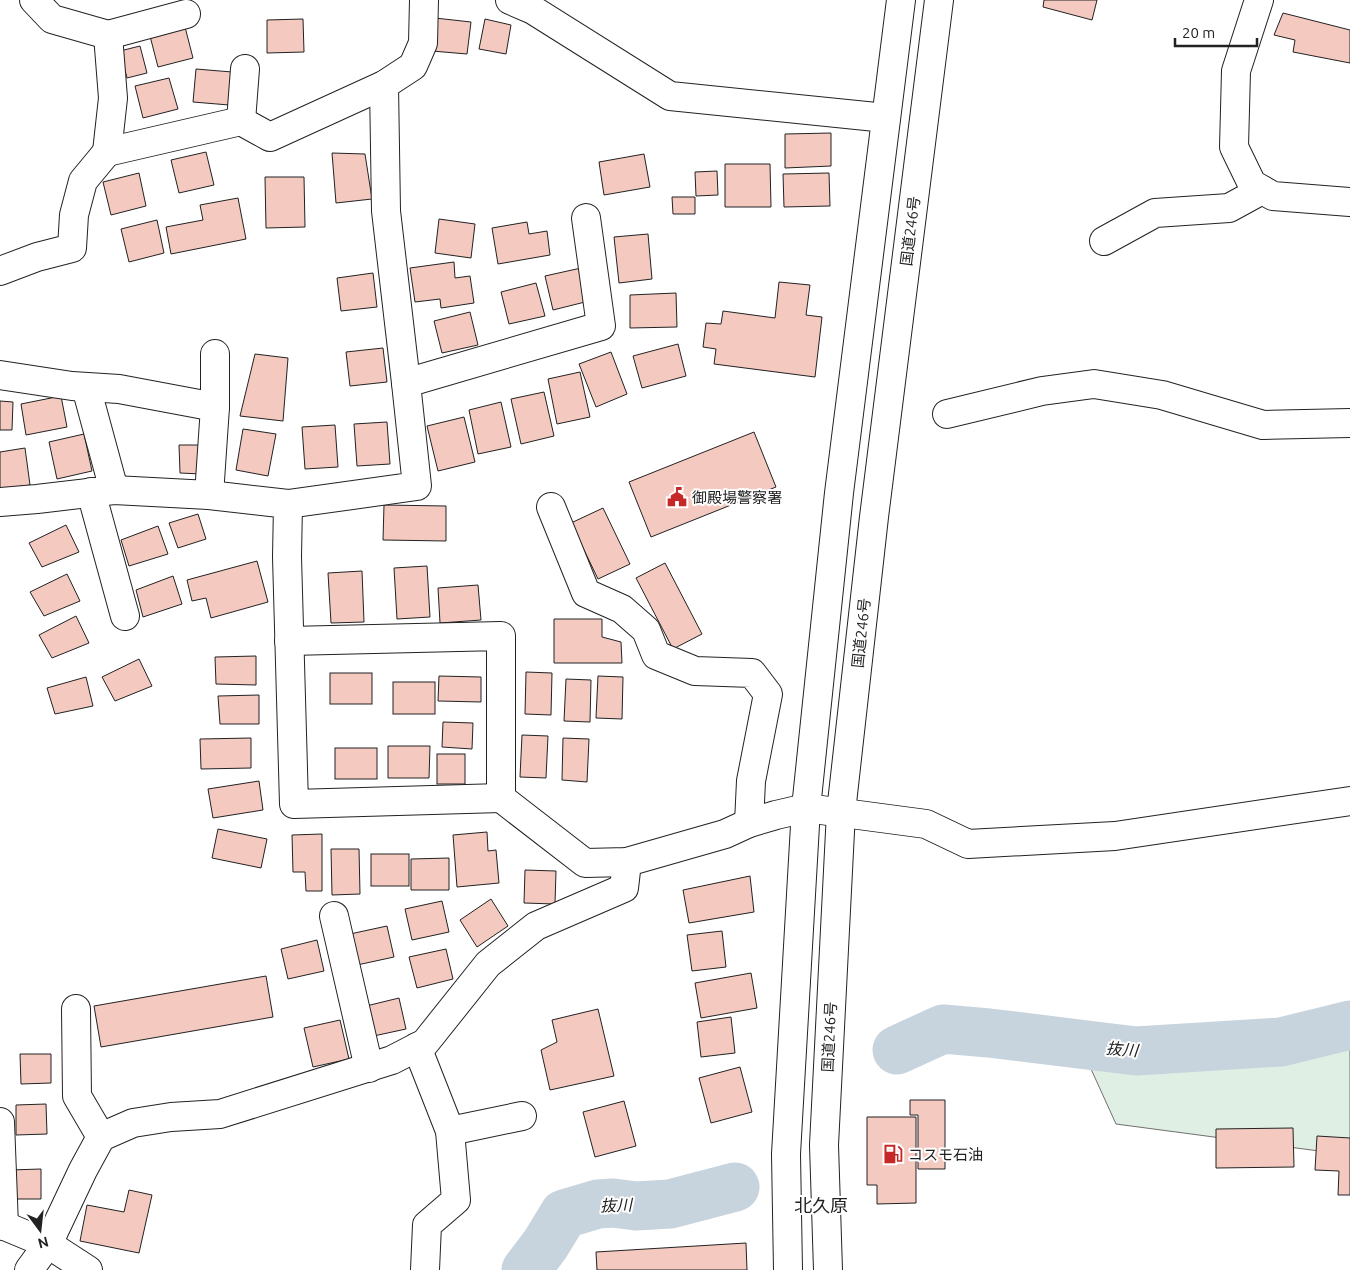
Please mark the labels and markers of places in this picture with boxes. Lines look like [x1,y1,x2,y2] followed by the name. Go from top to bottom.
[666,486,688,508] public building icon: 御殿場警察署
[692,489,782,506] place label: 御殿場警察署
[882,1143,904,1165] fuel station icon: コスモ石油
[908,1146,983,1163] place label: コスモ石油

